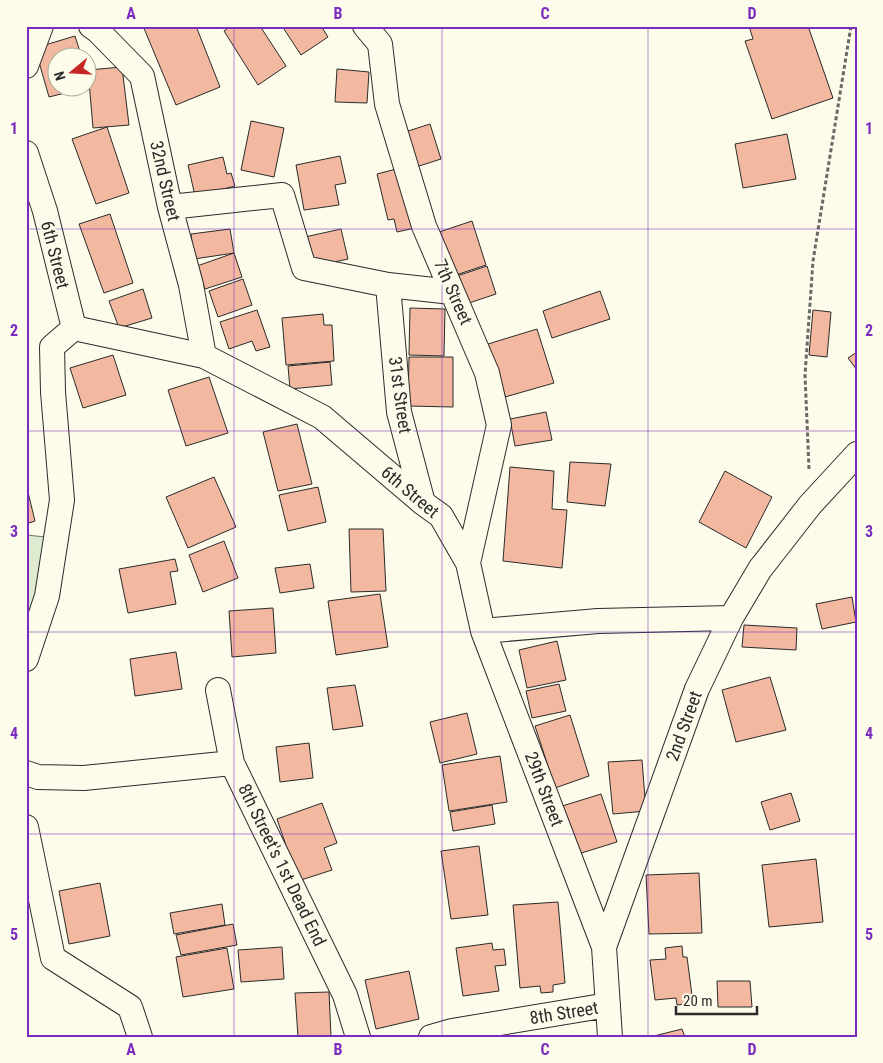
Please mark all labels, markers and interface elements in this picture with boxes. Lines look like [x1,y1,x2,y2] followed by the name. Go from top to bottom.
[126,4,136,23] text: A
[334,4,343,23] text: B
[540,4,550,23] text: C
[747,4,757,23] text: D
[48,48,98,98] north arrow
[51,69,69,83] text: N
[10,119,18,138] text: 1
[865,119,873,138] text: 1
[146,139,185,223] street label: 32nd Street
[37,219,74,291] street label: 6th Street
[430,256,477,328] street label: 7th Street
[10,321,18,340] text: 2
[865,321,873,340] text: 2
[385,355,416,435] street label: 31st Street
[377,461,444,522] street label: 6th Street
[10,522,18,541] text: 3
[865,522,873,541] text: 3
[661,688,706,764] street label: 2nd Street
[10,724,18,743] text: 4
[865,724,873,743] text: 4
[521,749,568,829] street label: 29th Street
[234,780,331,949] street label: 8th Street's 1st Dead End
[10,925,18,944] text: 5
[865,925,873,944] text: 5
[676,983,757,1015] scale bar
[683,992,713,1010] text: 20 m
[528,997,600,1028] street label: 8th Street
[126,1040,136,1059] text: A
[334,1040,343,1059] text: B
[540,1040,550,1059] text: C
[747,1040,757,1059] text: D

